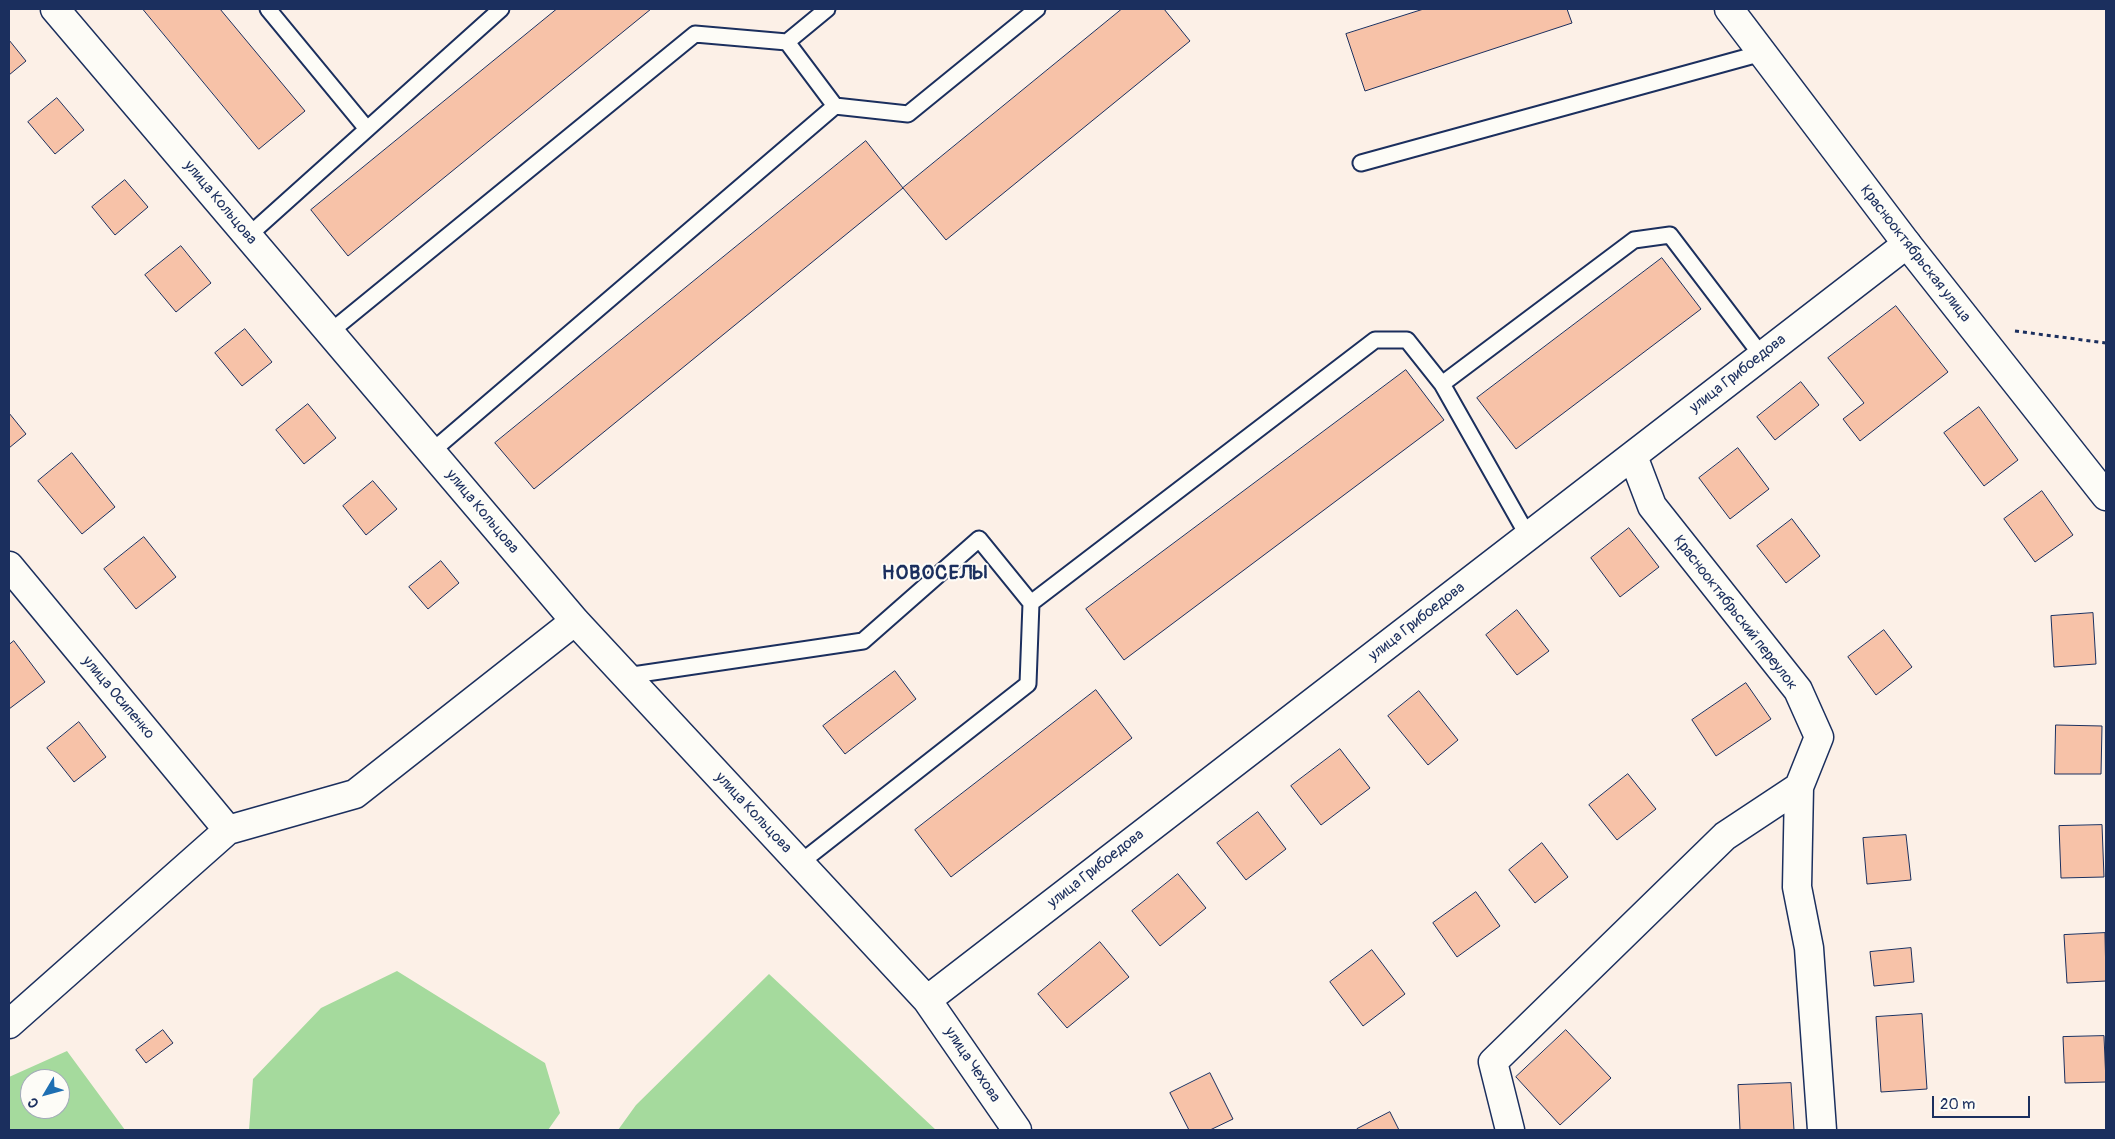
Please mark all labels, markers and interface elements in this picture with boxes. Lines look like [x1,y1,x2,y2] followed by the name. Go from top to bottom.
[180,157,260,249] street label: улица Кольцова
[1856,182,1974,326] street label: Краснооктябрьская улица
[1686,331,1790,417] street label: улица Грибоедова
[442,466,522,558] street label: улица Кольцова
[1669,532,1801,694] street label: Краснооктябрьский переулок
[881,562,989,586] district label: НОВОСЕЛЫ
[1365,579,1469,665] street label: улица Грибоедова
[78,653,158,743] street label: улица Осипенко
[711,769,795,857] street label: улица Кольцова
[1044,826,1148,912] street label: улица Грибоедова
[940,1024,1004,1106] street label: улица Чехова
[20,1069,70,1119] north arrow
[1935,1086,2032,1118] scale bar
[24,1094,43,1111] text: С
[1940,1095,1975,1114] text: 20 m

